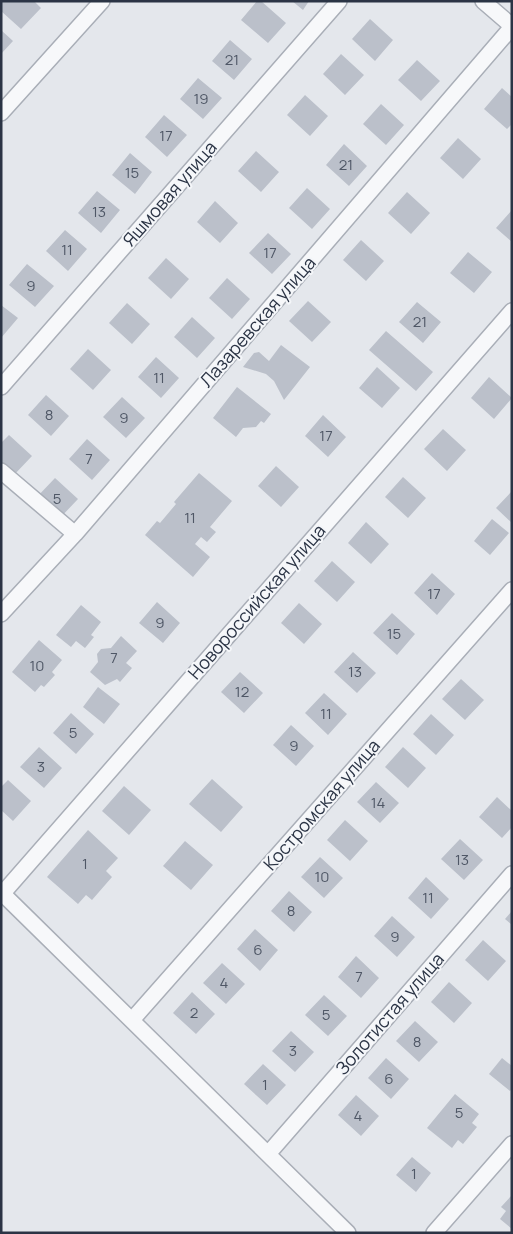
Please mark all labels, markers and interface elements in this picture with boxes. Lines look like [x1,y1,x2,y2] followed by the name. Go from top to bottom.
[225,49,239,70] house number: 21
[193,88,209,109] house number: 19
[159,125,173,146] house number: 17
[117,136,222,251] street label: Яшмовая улица
[339,154,353,175] house number: 21
[125,162,139,183] house number: 15
[92,201,106,222] house number: 13
[61,239,73,260] house number: 11
[263,242,277,263] house number: 17
[194,251,321,392] street label: Лазаревская улица
[26,275,36,296] house number: 9
[413,311,427,332] house number: 21
[153,367,165,388] house number: 11
[45,404,53,425] house number: 8
[119,407,129,428] house number: 9
[319,425,333,446] house number: 17
[85,448,93,469] house number: 7
[53,488,61,509] house number: 5
[184,507,196,528] house number: 11
[182,519,330,684] street label: Новороссийская улица
[427,583,441,604] house number: 17
[155,612,165,633] house number: 9
[387,623,401,644] house number: 15
[110,647,118,668] house number: 7
[30,655,45,676] house number: 10
[348,661,362,682] house number: 13
[235,681,249,702] house number: 12
[320,703,332,724] house number: 11
[69,722,77,743] house number: 5
[258,734,385,875] street label: Костромская улица
[289,735,299,756] house number: 9
[37,756,45,777] house number: 3
[371,792,385,813] house number: 14
[455,849,469,870] house number: 13
[82,853,88,874] house number: 1
[315,866,330,887] house number: 10
[422,887,434,908] house number: 11
[287,900,295,921] house number: 8
[390,926,400,947] house number: 9
[253,939,263,960] house number: 6
[330,947,449,1079] street label: Золотистая улица
[355,966,363,987] house number: 7
[220,972,229,993] house number: 4
[190,1002,198,1023] house number: 2
[322,1004,330,1025] house number: 5
[413,1031,421,1052] house number: 8
[289,1040,297,1061] house number: 3
[384,1068,394,1089] house number: 6
[262,1074,268,1095] house number: 1
[455,1102,463,1123] house number: 5
[354,1105,363,1126] house number: 4
[411,1163,417,1184] house number: 1

